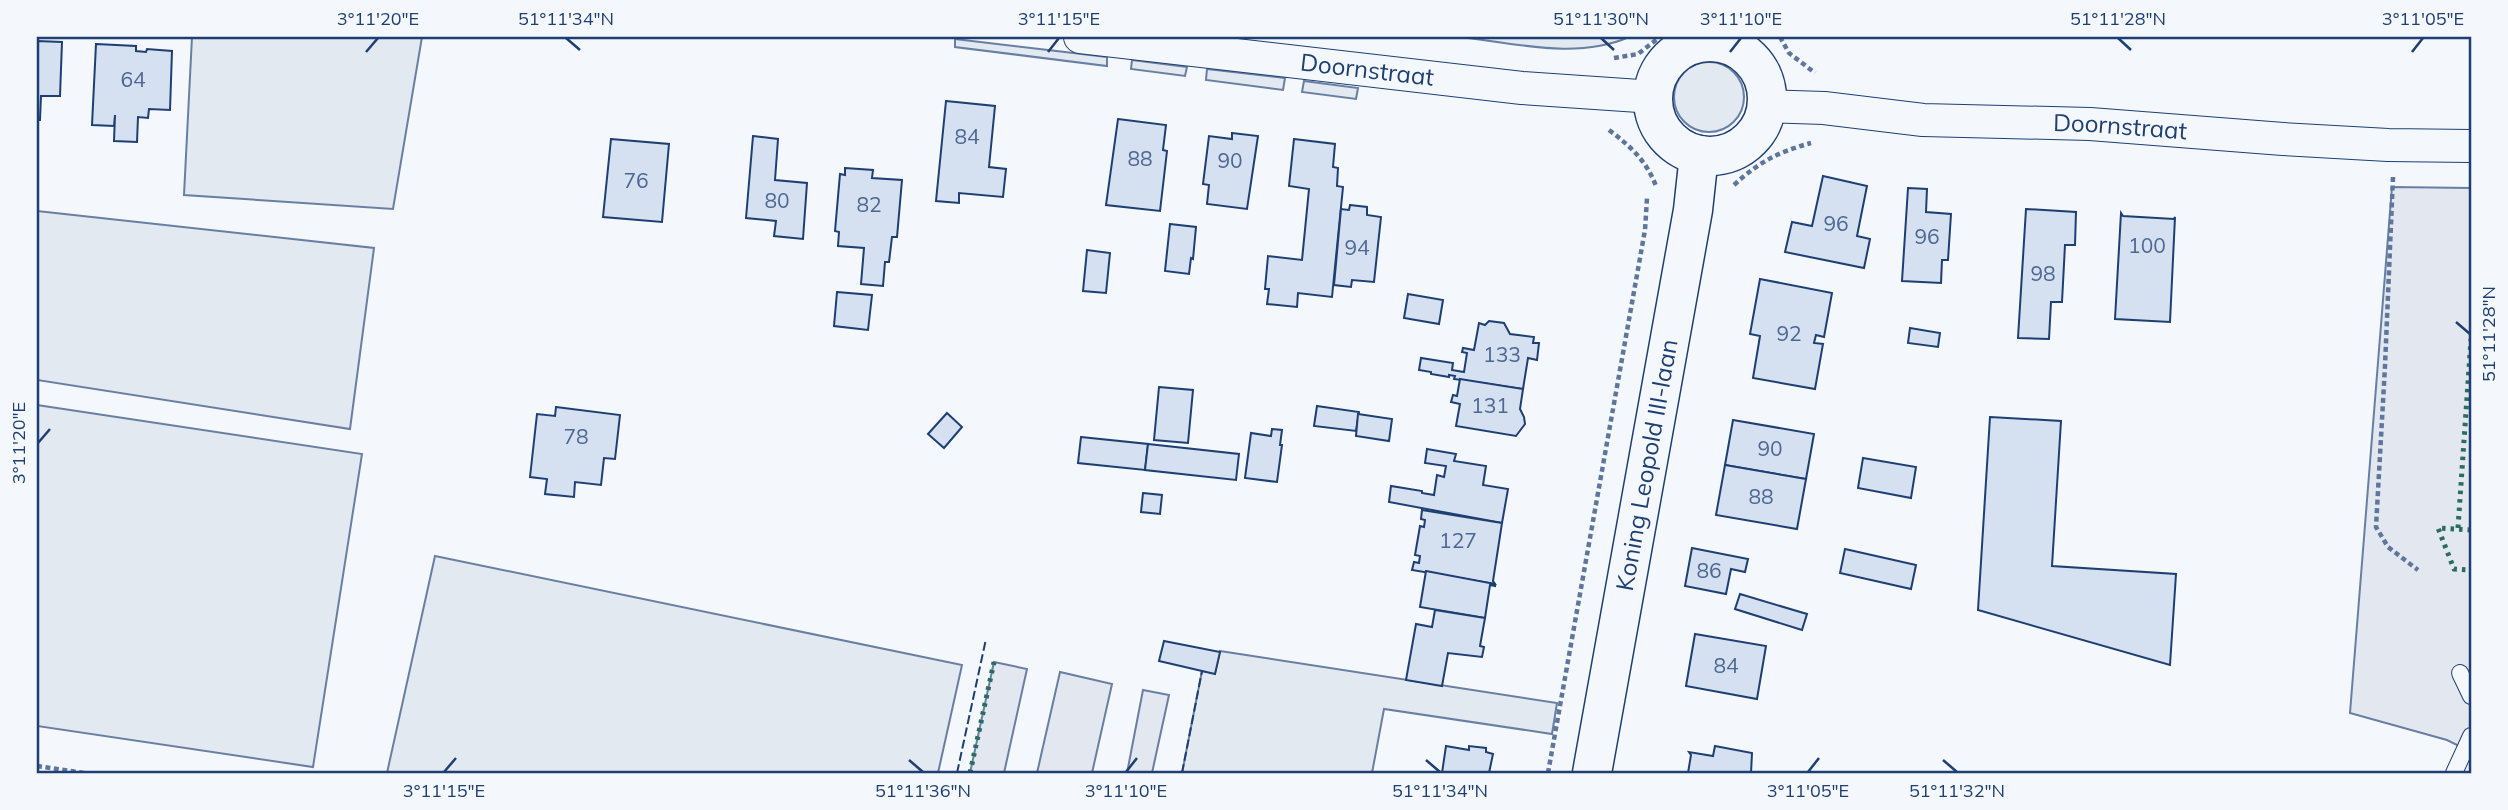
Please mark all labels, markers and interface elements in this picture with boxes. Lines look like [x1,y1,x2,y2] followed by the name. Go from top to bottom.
[337,7,419,30] text: 3°11'20"E
[518,7,614,30] text: 51°11'34"N
[1018,7,1100,30] text: 3°11'15"E
[1553,7,1649,30] text: 51°11'30"N
[1700,7,1782,30] text: 3°11'10"E
[2070,7,2166,30] text: 51°11'28"N
[2382,7,2464,30] text: 3°11'05"E
[1299,47,1436,92] street label: Doornstraat
[120,66,146,92] house number: 64
[2053,107,2188,145] street label: Doornstraat
[954,123,980,149] house number: 84
[1127,145,1153,171] house number: 88
[1217,147,1243,173] house number: 90
[623,167,649,193] house number: 76
[764,187,790,213] house number: 80
[856,191,882,217] house number: 82
[1823,210,1849,236] house number: 96
[1914,223,1940,249] house number: 96
[2128,232,2166,258] house number: 100
[1344,234,1370,260] house number: 94
[2030,260,2056,286] house number: 98
[2477,286,2500,382] text: 51°11'28"N
[1776,320,1802,346] house number: 92
[1609,337,1684,593] street label: Koning Leopold III-laan
[1483,341,1521,367] house number: 133
[1471,392,1509,418] house number: 131
[7,402,30,484] text: 3°11'20"E
[563,423,589,449] house number: 78
[1757,435,1783,461] house number: 90
[1748,483,1774,509] house number: 88
[1439,527,1477,553] house number: 127
[1696,557,1722,583] house number: 86
[1713,652,1739,678] house number: 84
[403,779,485,802] text: 3°11'15"E
[875,779,971,802] text: 51°11'36"N
[1085,779,1167,802] text: 3°11'10"E
[1392,779,1488,802] text: 51°11'34"N
[1767,779,1849,802] text: 3°11'05"E
[1909,779,2005,802] text: 51°11'32"N

